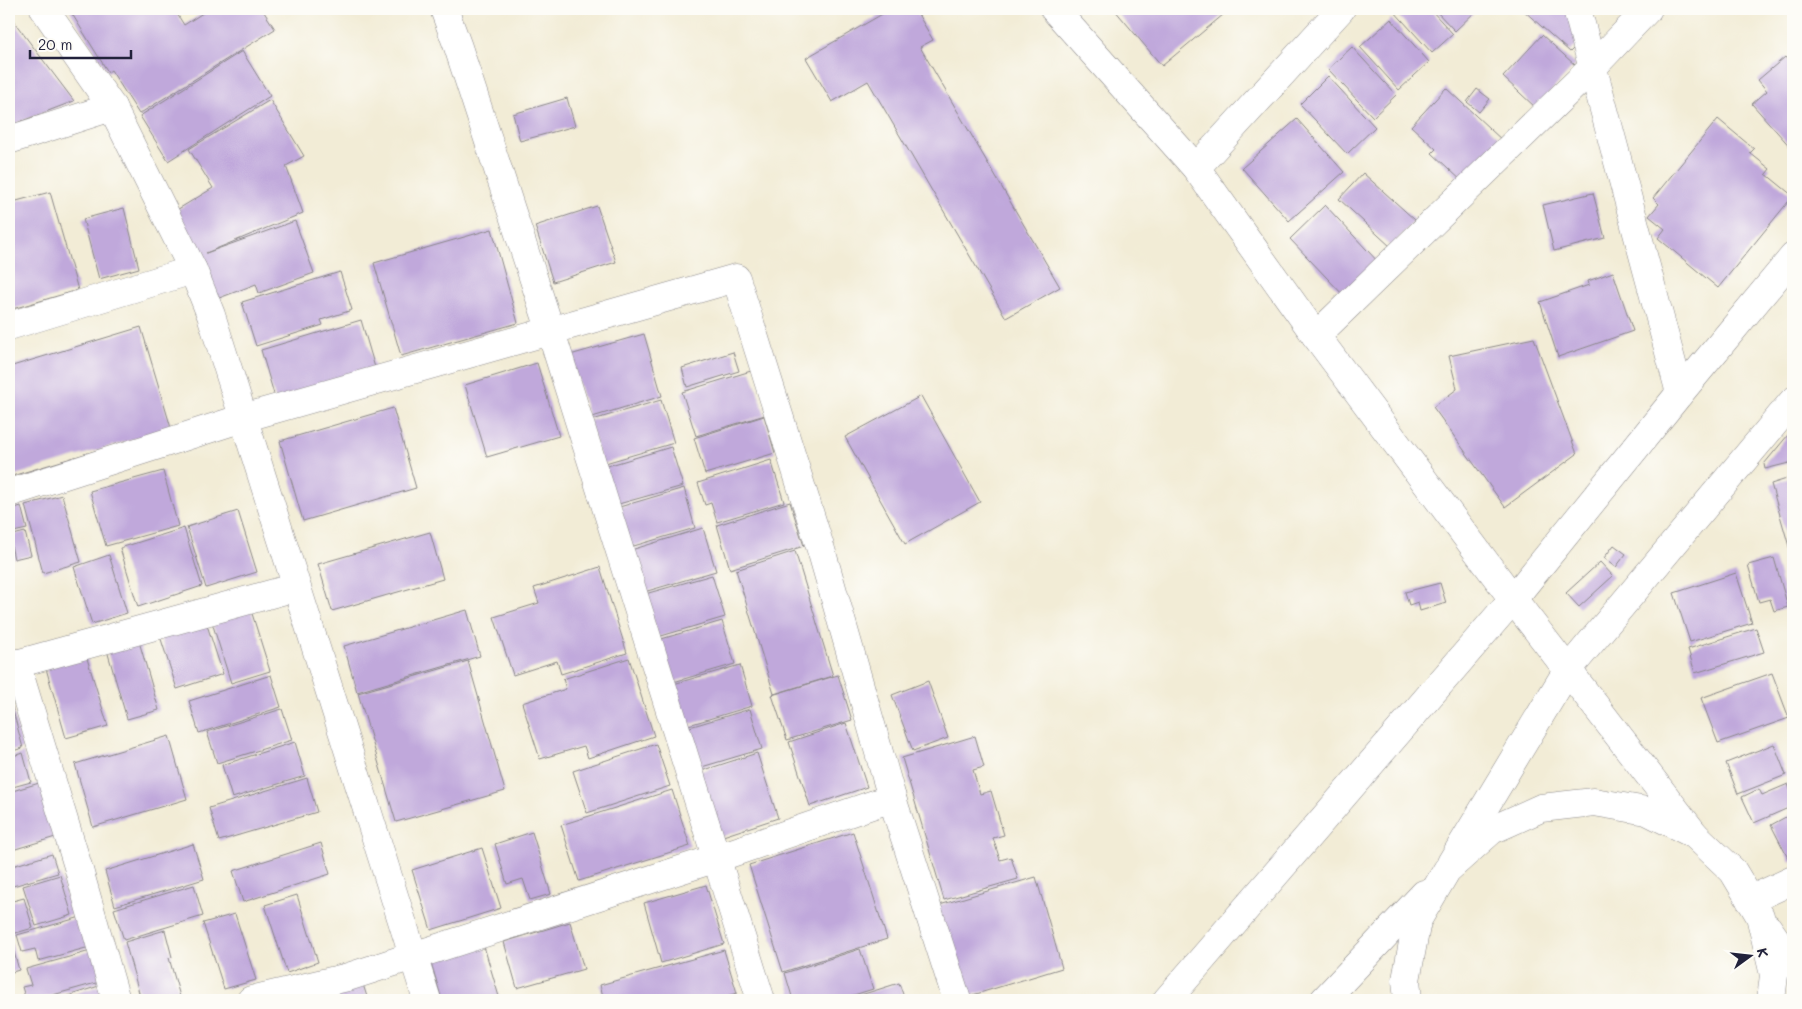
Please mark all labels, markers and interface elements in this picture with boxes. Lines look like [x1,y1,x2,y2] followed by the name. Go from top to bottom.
[30,28,131,60] scale bar
[38,34,72,54] text: 20 m
[1724,932,1774,982] north arrow
[1753,946,1773,959] text: K

